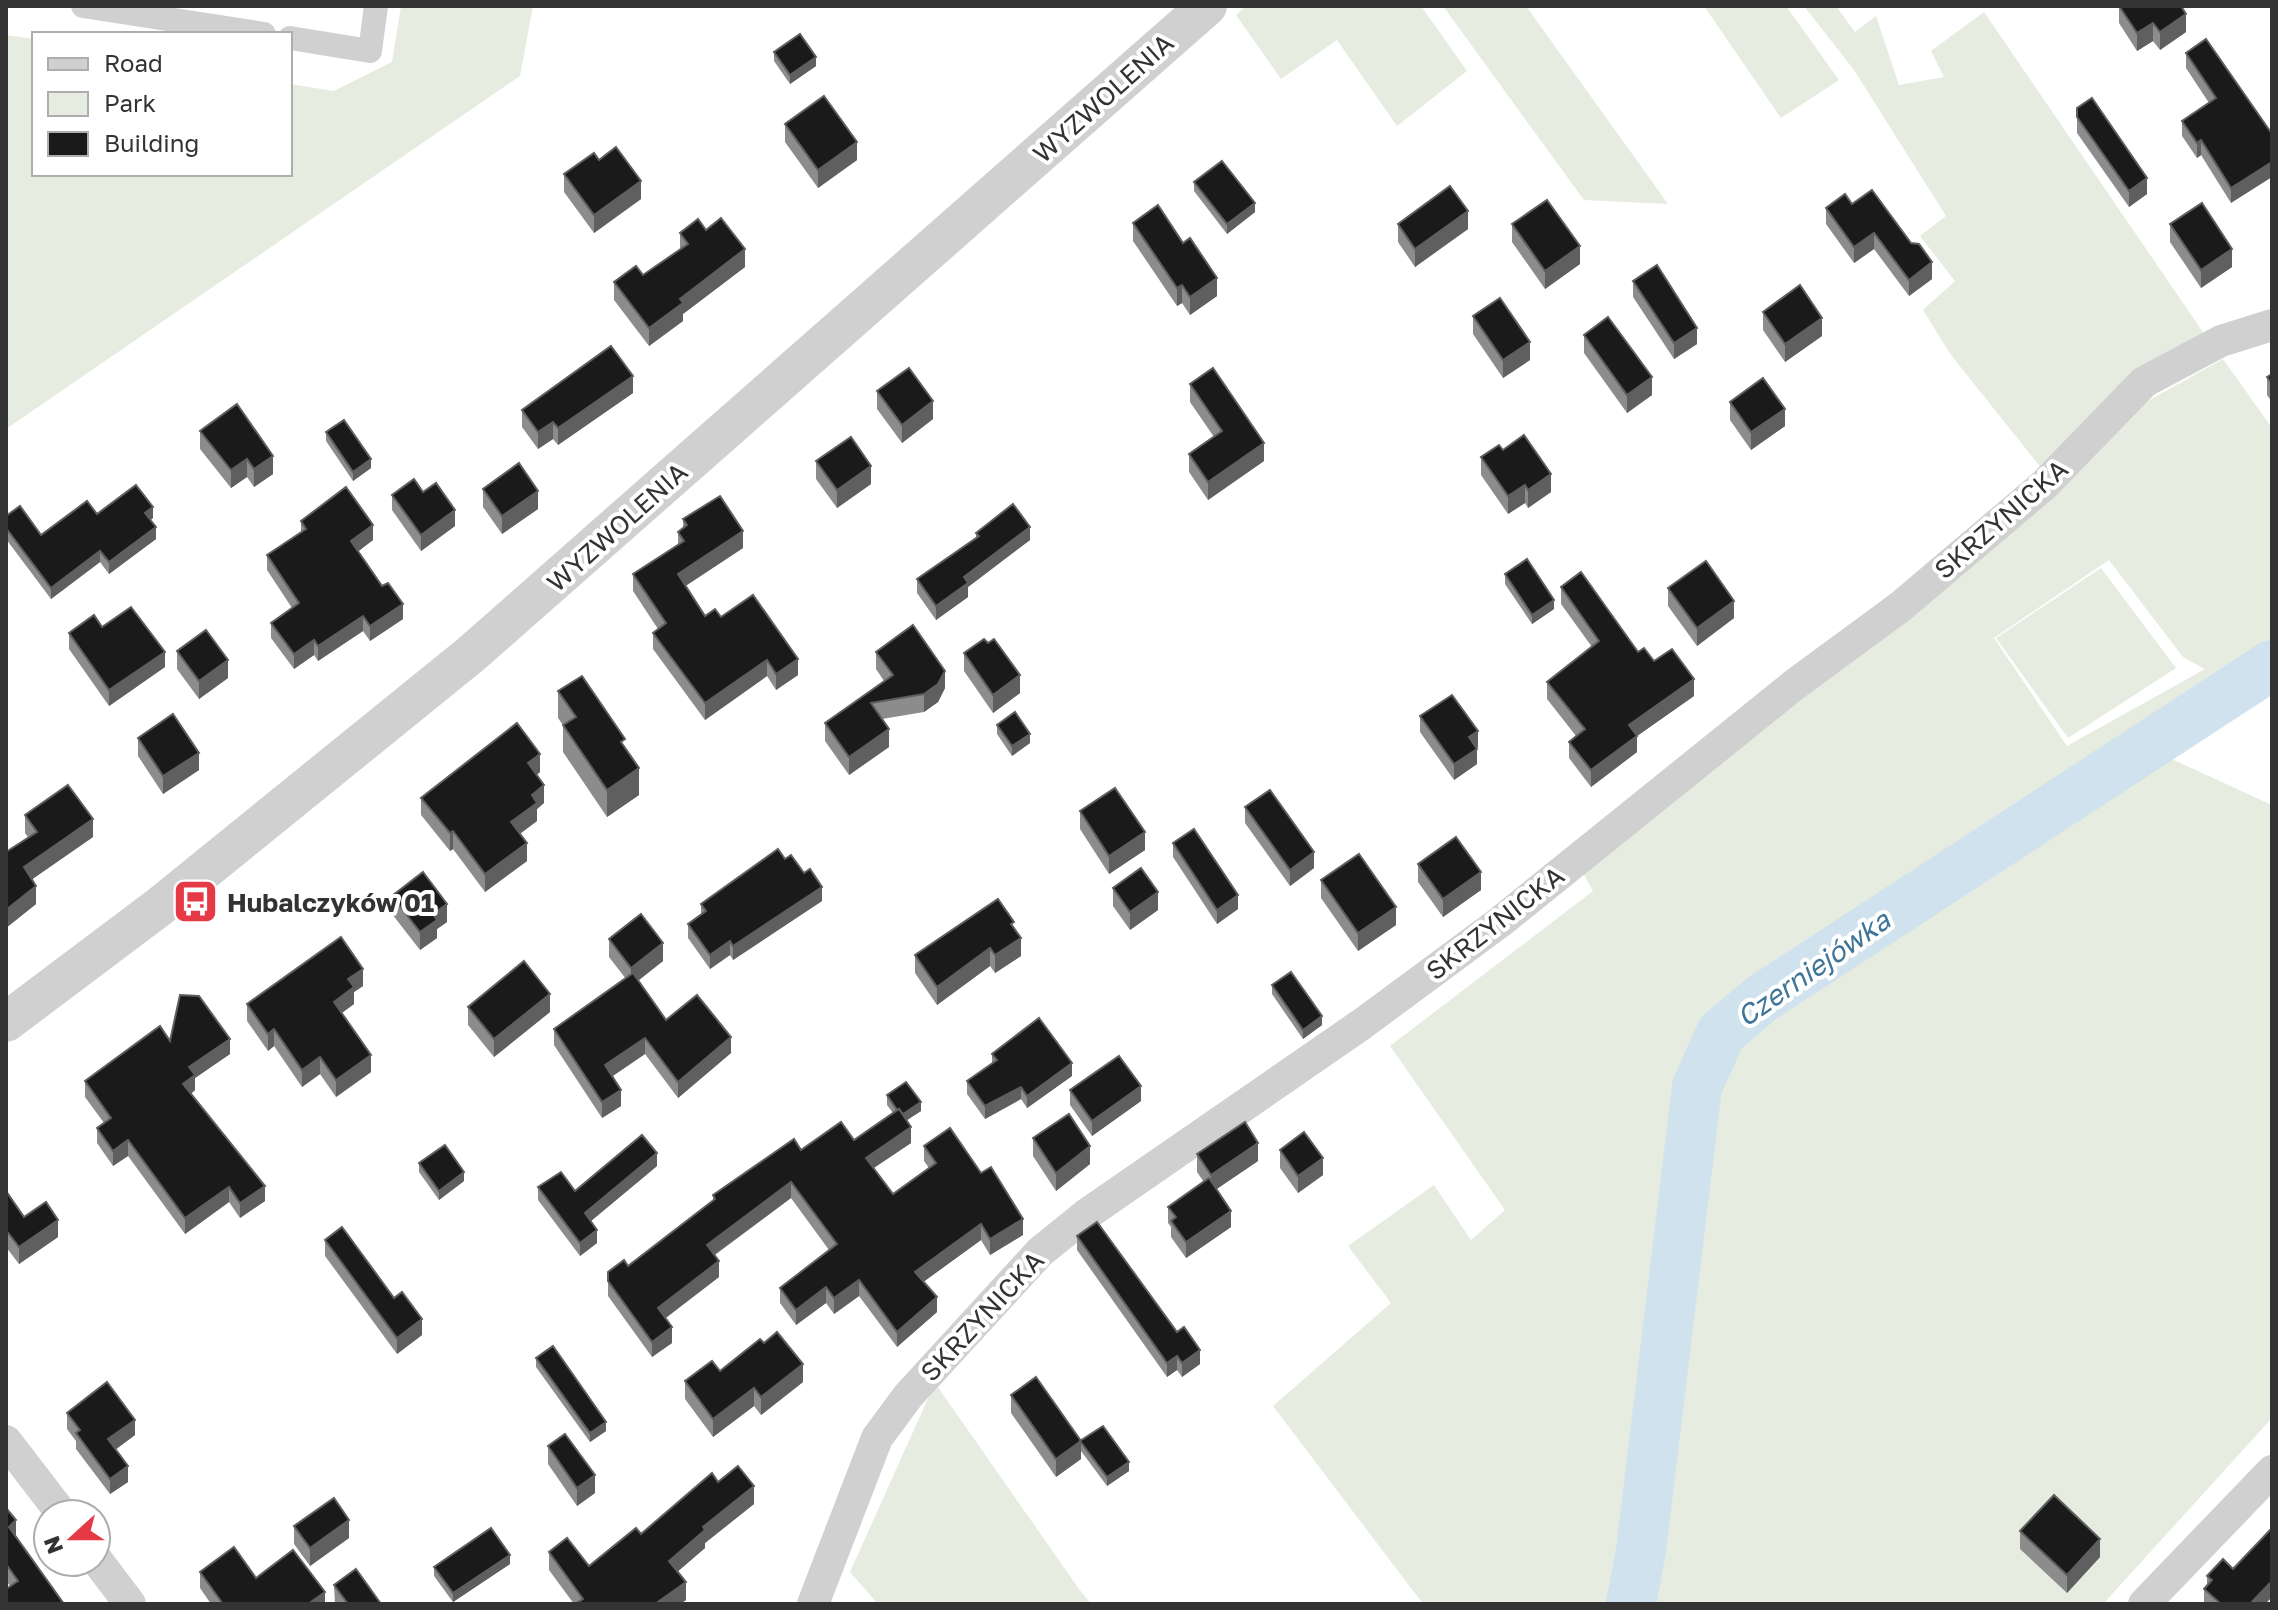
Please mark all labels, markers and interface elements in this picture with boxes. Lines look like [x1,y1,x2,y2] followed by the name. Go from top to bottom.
[1027,27,1179,169] street label: WYZWOLENIA
[32,32,292,176] legend
[104,48,163,77] text: Road
[104,88,156,117] text: Park
[104,128,199,157] text: Building
[1928,453,2074,585] street label: SKRZYNICKA
[541,456,693,598] street label: WYZWOLENIA
[1420,860,1570,986] street label: SKRZYNICKA
[172,878,220,926] bus stop icon: Hubalczyków 01
[227,887,434,918] place label: Hubalczyków 01
[1730,902,1897,1033] water label: Czerniejówka
[914,1245,1050,1387] street label: SKRZYNICKA
[32,1498,112,1578] north arrow
[37,1533,68,1558] text: N

